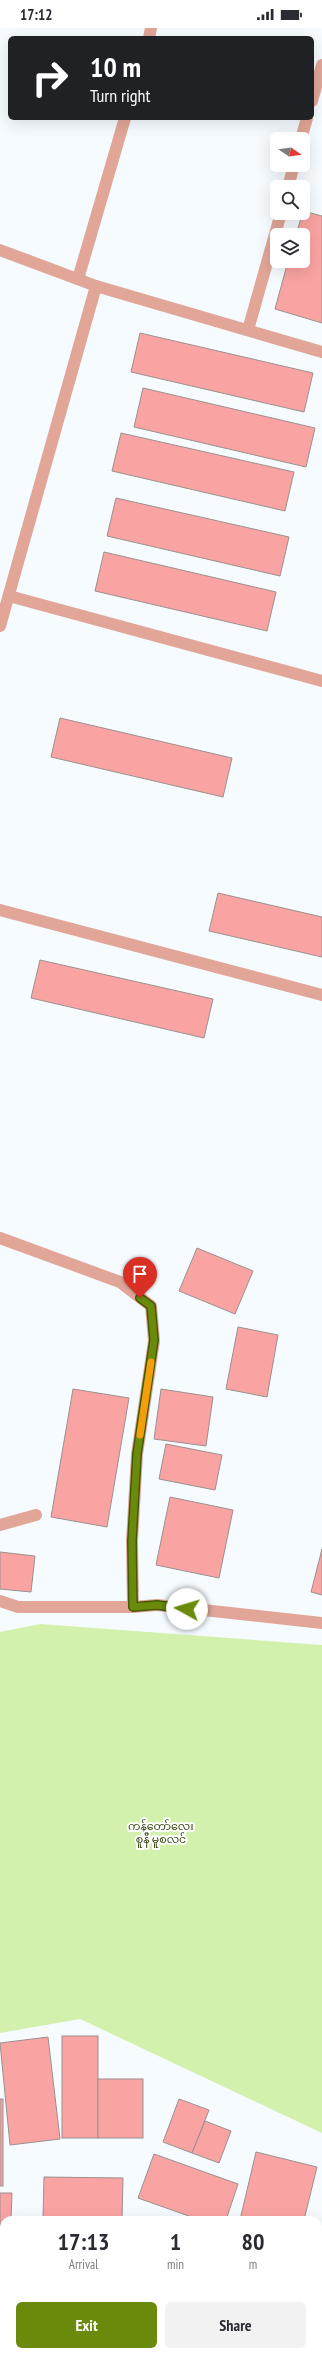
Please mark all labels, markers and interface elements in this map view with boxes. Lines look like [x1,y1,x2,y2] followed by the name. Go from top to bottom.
[20,5,52,24] text: 17:12
[90,48,141,85] text: 10 m
[24,52,76,104] icon: right
[90,84,150,107] text: Turn right
[270,132,310,172] north arrow
[270,132,310,268] map controls
[270,180,310,220] button: search
[270,228,310,268] button: layers
[123,1257,157,1298] pin
[129,1263,151,1285] icon: arrive
[166,1588,208,1630] position arrow
[128,1819,194,1848] park label: ကန်တော်လေး စူနီ မူစလင်
[58,2226,109,2257] text: 17:13
[170,2226,181,2257] text: 1
[242,2226,264,2257] text: 80
[69,2256,98,2273] text: Arrival
[167,2256,184,2273] text: min
[249,2256,257,2273] text: m
[16,2302,157,2348] button: Exit
[165,2302,306,2348] button: Share

